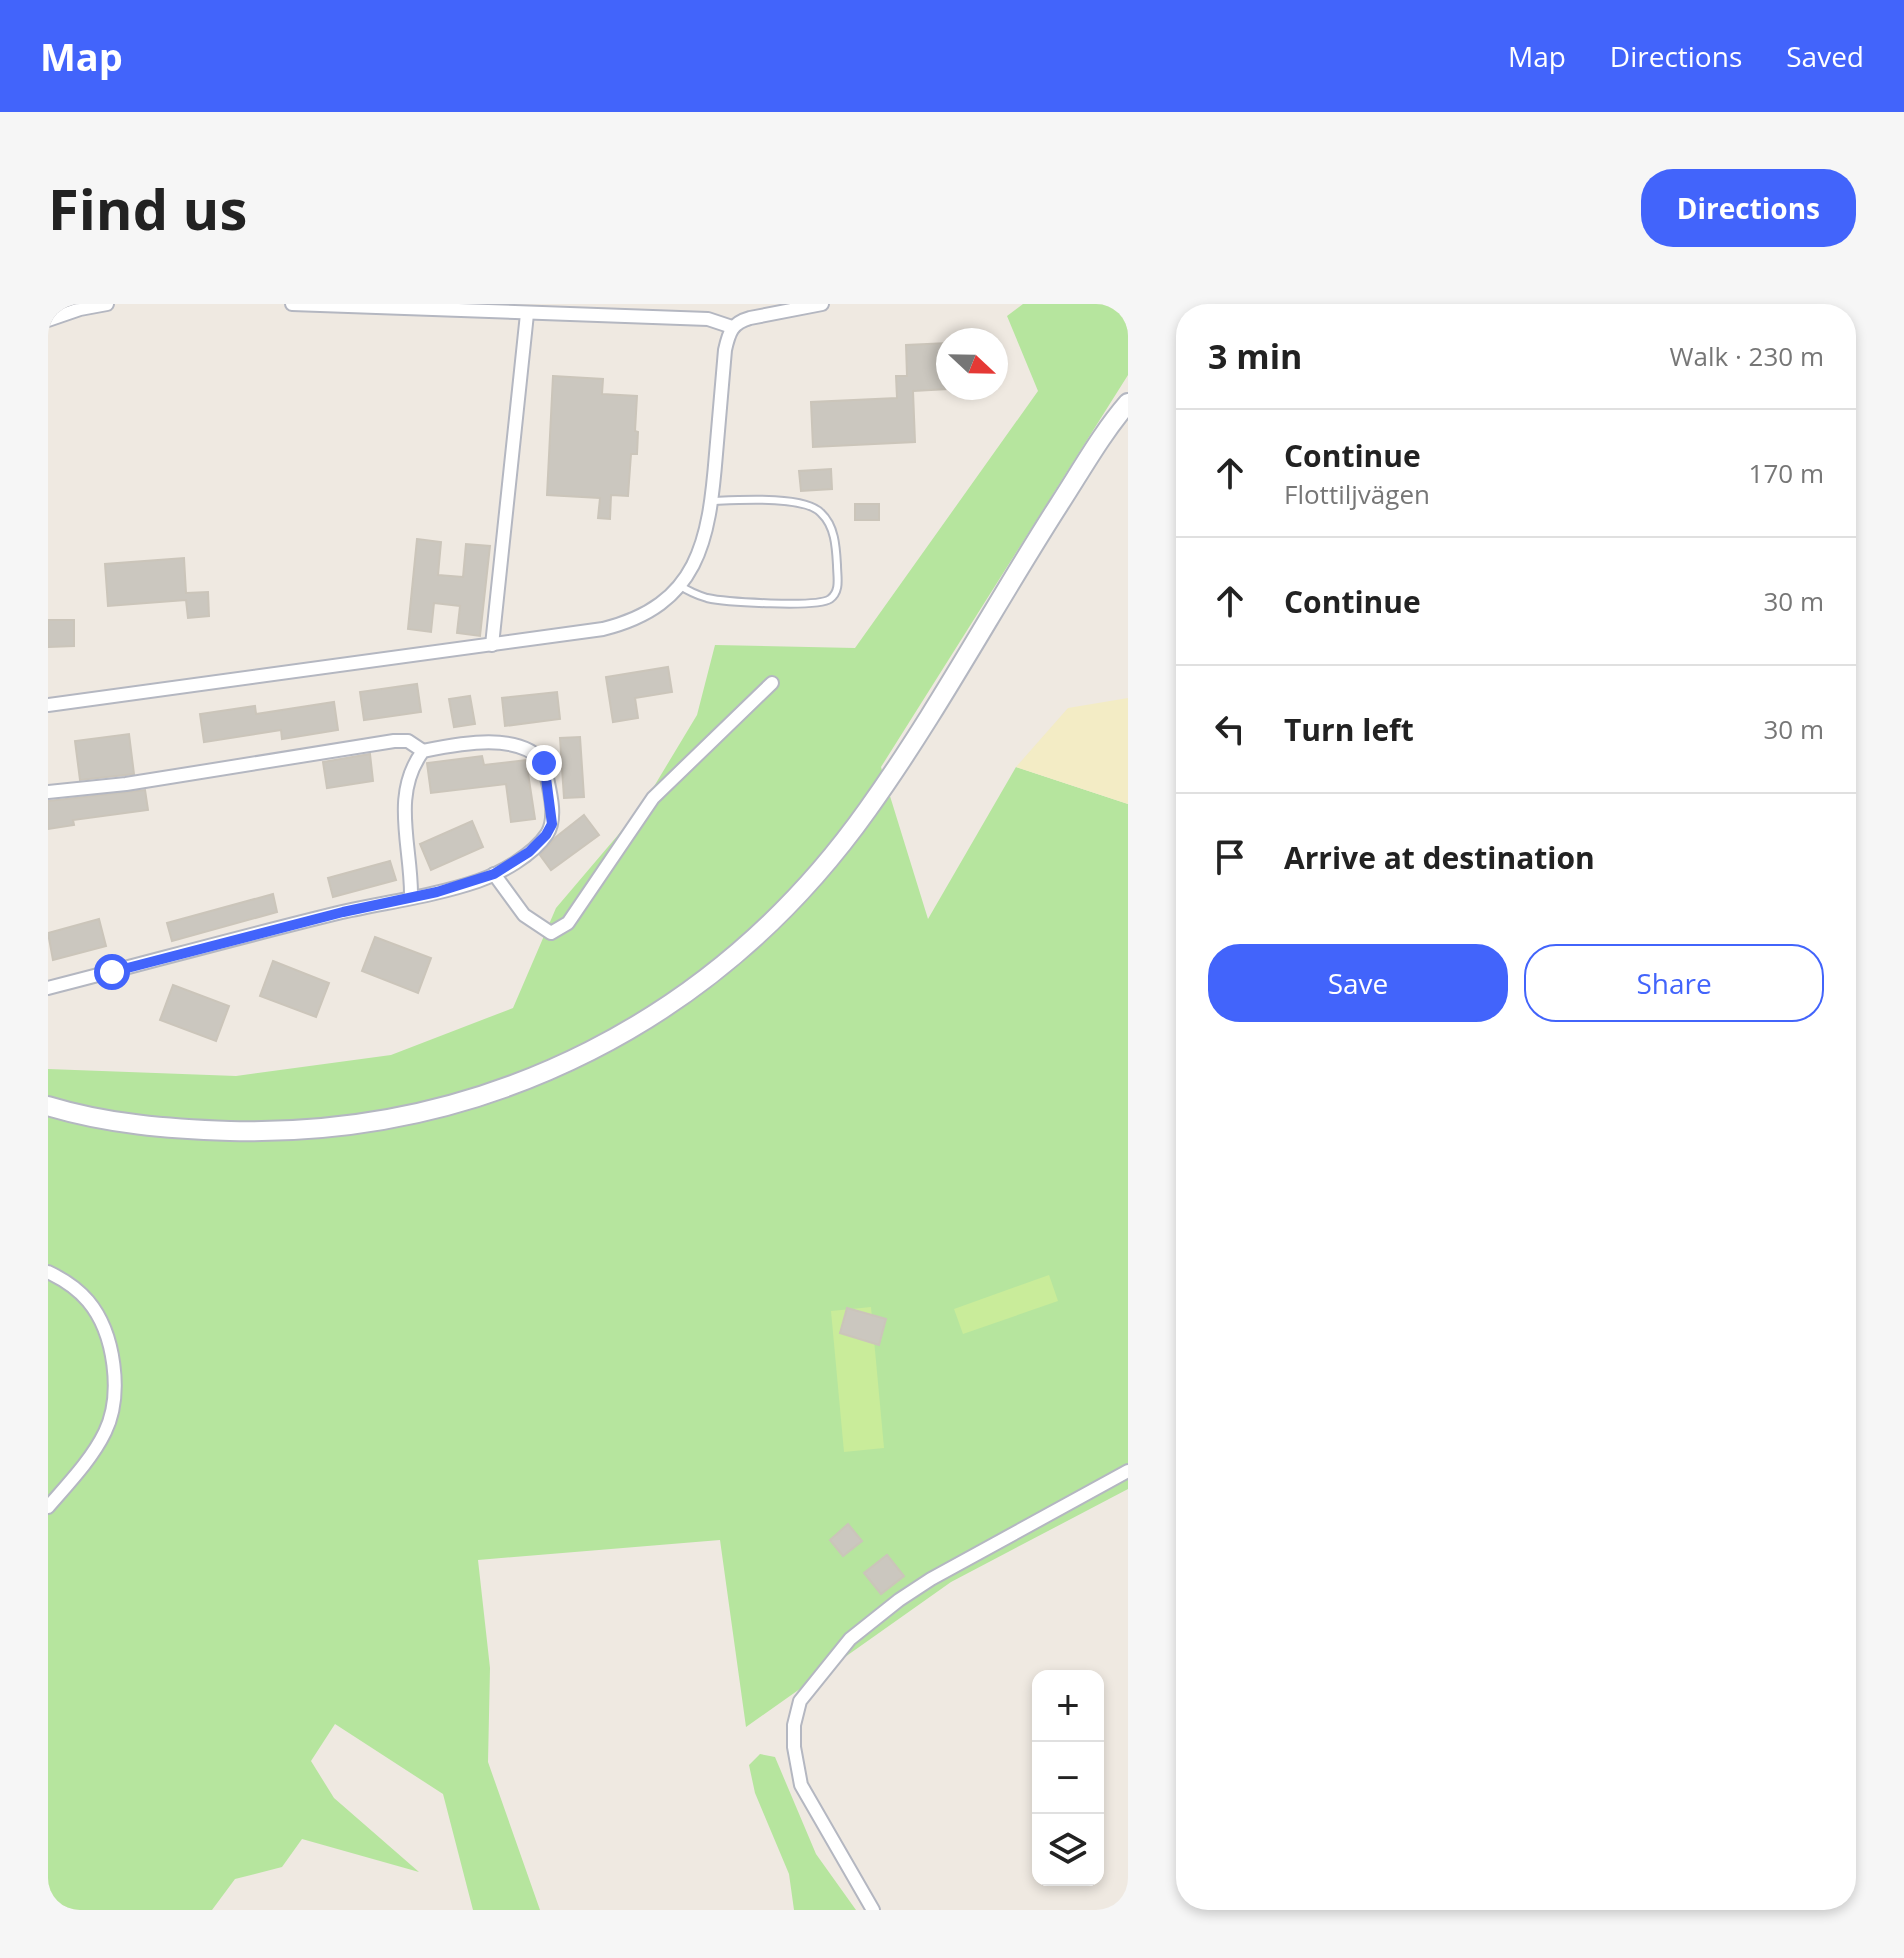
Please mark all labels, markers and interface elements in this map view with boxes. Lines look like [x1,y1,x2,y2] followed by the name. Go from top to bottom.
[40,30,123,82] text: Map
[1508,37,1566,75] text: Map
[1610,37,1742,75] text: Directions
[1786,37,1864,75] text: Saved
[1641,169,1856,247] button: Directions
[48,170,247,246] text: Find us
[936,328,1008,400] north arrow
[1208,333,1302,379] text: 3 min
[1670,338,1824,374] text: Walk · 230 m
[1284,435,1421,476] text: Continue
[1208,451,1252,495] icon: ahead
[1749,455,1824,491] text: 170 m
[1284,476,1430,512] text: Flottiljvägen
[1208,579,1252,623] icon: ahead
[1284,581,1421,622] text: Continue
[1763,583,1824,619] text: 30 m
[1208,707,1252,751] icon: left
[1284,709,1414,750] text: Turn left
[1763,711,1824,747] text: 30 m
[526,745,562,781] route end
[1208,835,1252,879] icon: arrive
[1284,837,1595,878] text: Arrive at destination
[1208,944,1508,1022] button: Save
[1524,944,1824,1022] button: Share
[94,954,130,990] route start
[1032,1670,1104,1886] map controls
[1032,1670,1104,1742] button: +
[1032,1742,1104,1814] button: −
[1032,1814,1104,1886] button: layers

